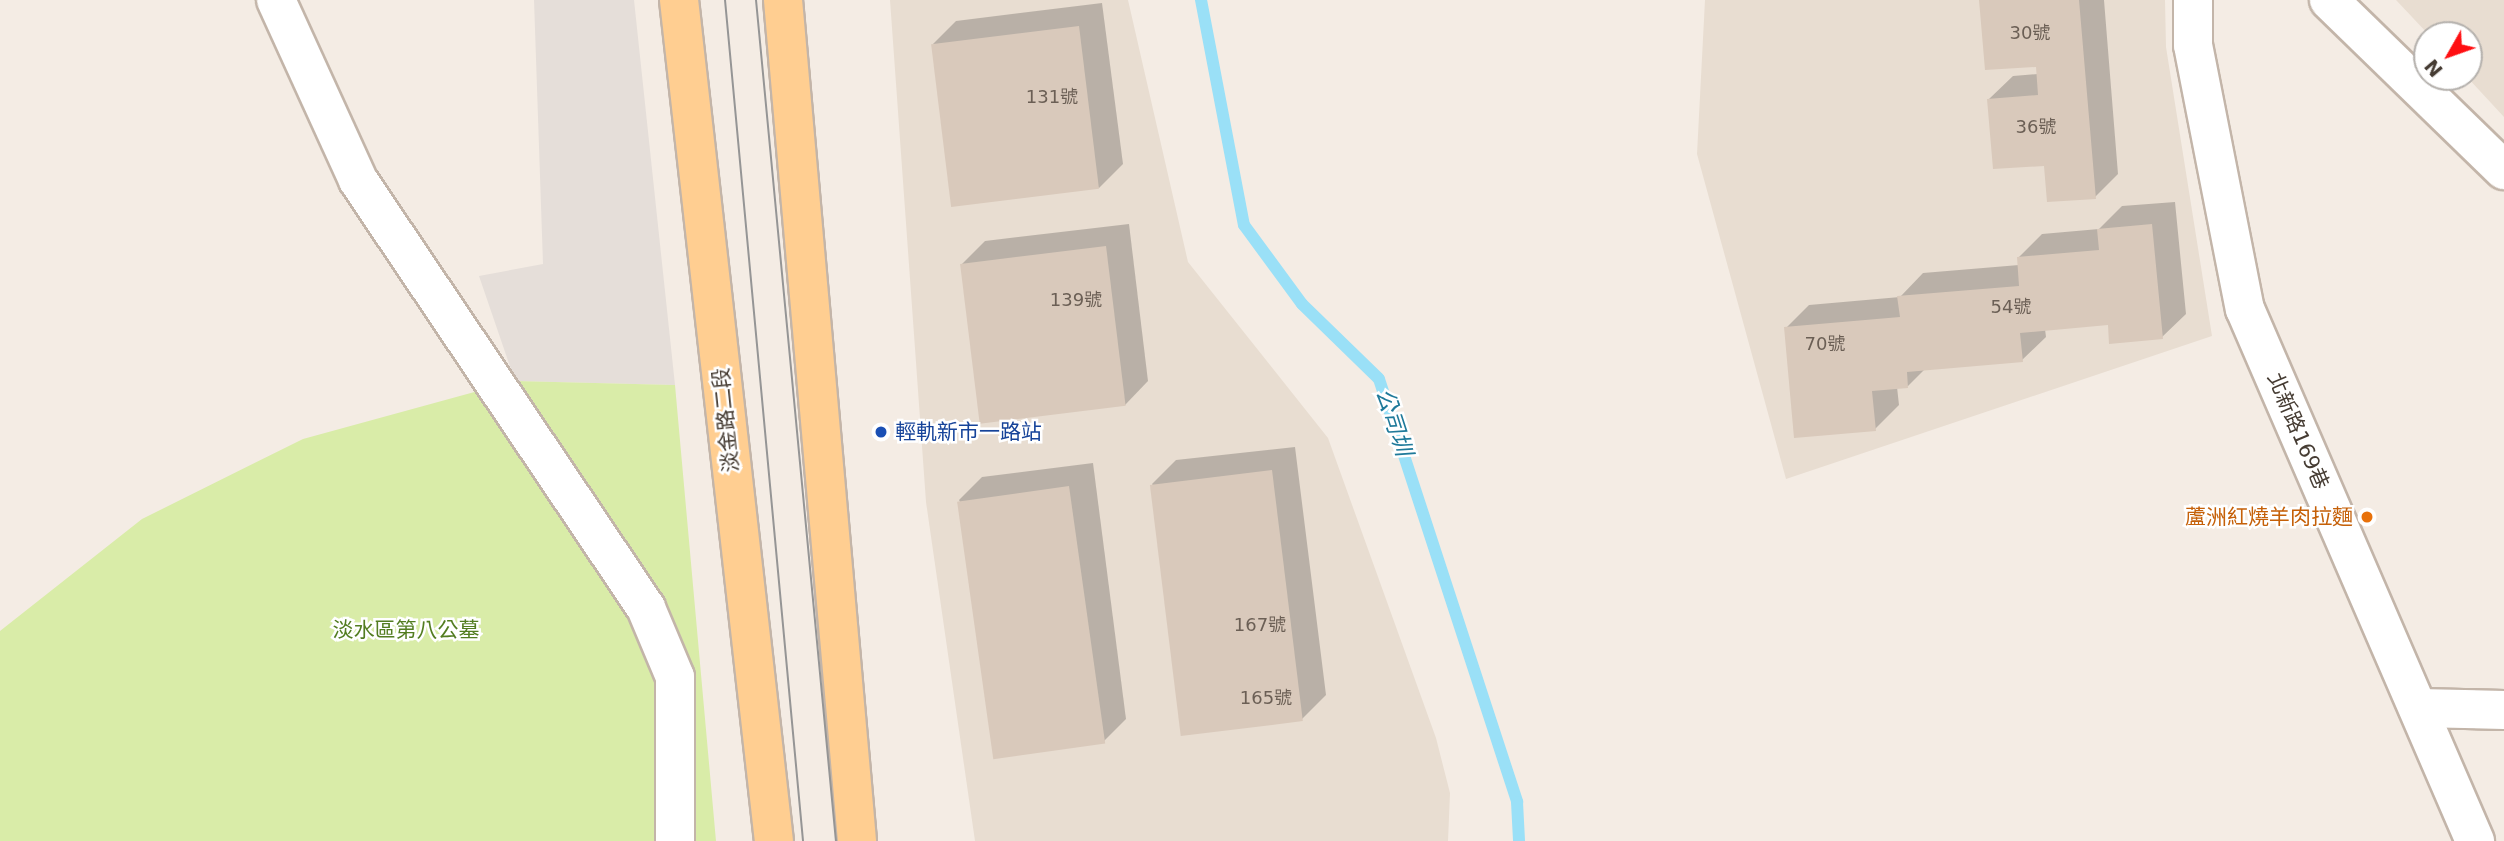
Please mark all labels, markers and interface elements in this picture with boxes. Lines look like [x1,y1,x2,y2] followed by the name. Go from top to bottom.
[2413,21,2483,91] north arrow
[2010,22,2050,44] house number: 30號
[2420,55,2447,81] text: N
[1026,86,1078,108] house number: 131號
[2016,116,2056,138] house number: 36號
[1050,289,1102,311] house number: 139號
[1991,296,2031,318] house number: 54號
[1805,333,1845,355] house number: 70號
[708,366,744,474] street label: 淡金路二段
[2262,369,2334,493] street label: 北新路169巷
[1370,385,1418,459] water label: 公司圳
[895,419,1042,445] place label: 輕軌新市一路站
[873,424,889,440] marker: 輕軌新市一路站
[2185,504,2353,530] place label: 蘆洲紅燒羊肉拉麵
[2359,509,2375,525] marker: 蘆洲紅燒羊肉拉麵
[1234,614,1286,636] house number: 167號
[333,617,479,643] park label: 淡水區第八公墓
[1240,687,1292,709] house number: 165號

